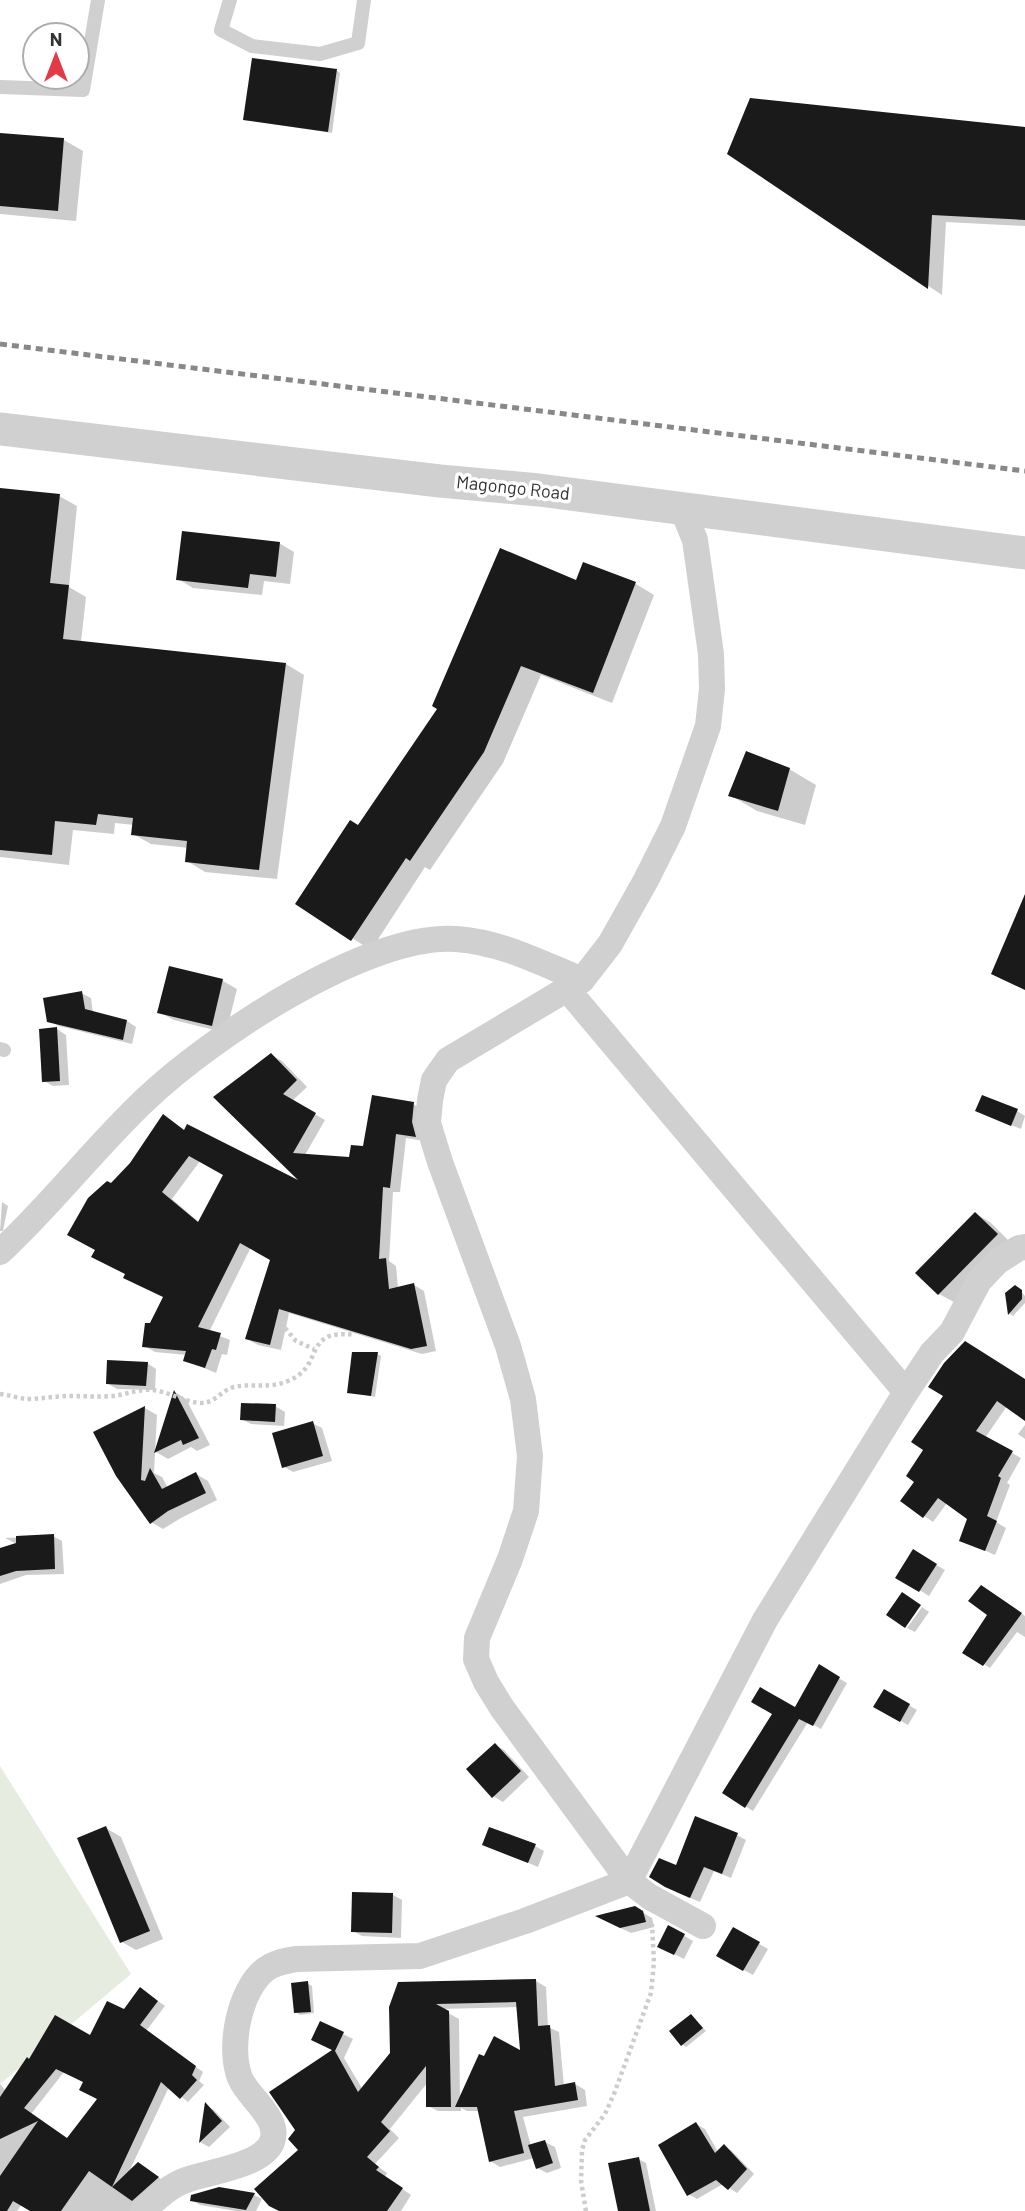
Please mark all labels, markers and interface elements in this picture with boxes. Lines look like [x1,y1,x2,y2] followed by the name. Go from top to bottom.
[21,21,91,91] north arrow
[50,27,62,50] text: N
[455,470,571,504] street label: Magongo Road

